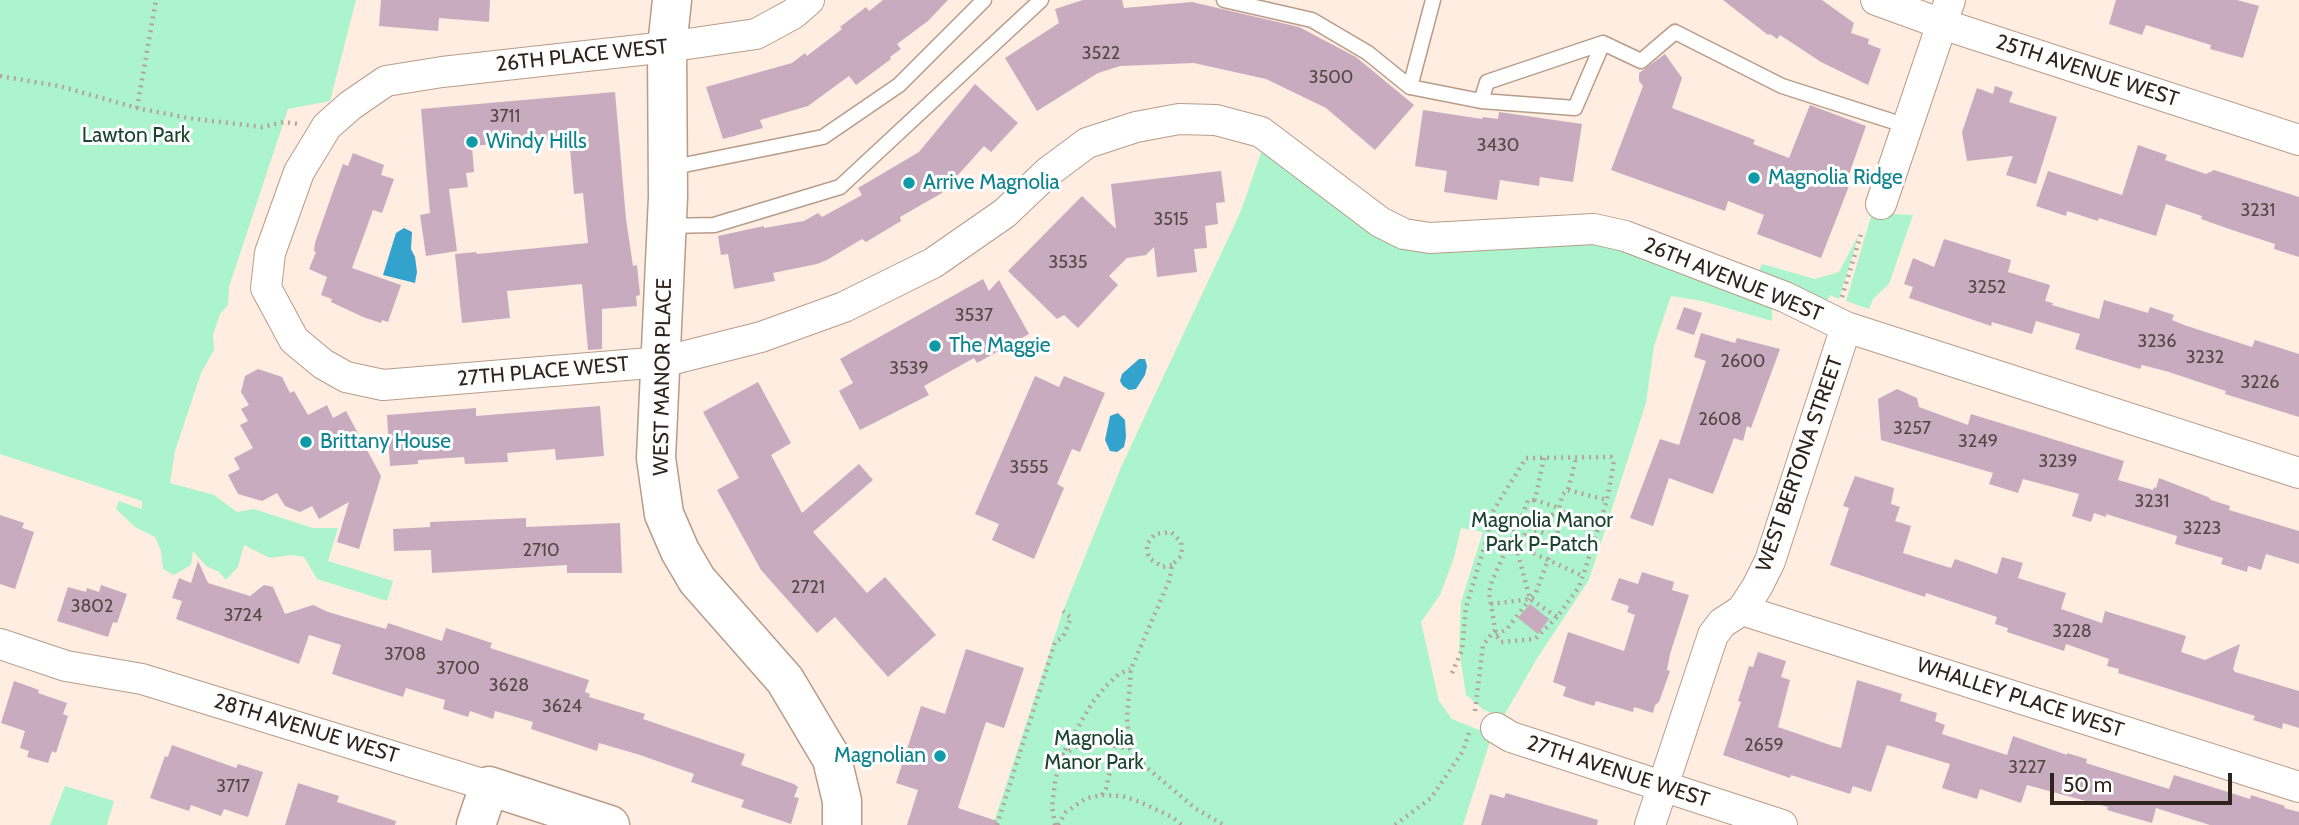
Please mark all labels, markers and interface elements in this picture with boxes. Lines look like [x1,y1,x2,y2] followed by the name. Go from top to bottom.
[1992,30,2182,112] street label: 25TH AVENUE WEST
[495,34,669,78] street label: 26TH PLACE WEST
[1082,43,1120,65] house number: 3522
[1309,67,1353,89] house number: 3500
[490,106,520,128] house number: 3711
[82,123,190,149] park label: Lawton Park
[486,129,587,155] place label: Windy Hills
[464,134,480,150] marker: Windy Hills
[1477,135,1519,157] house number: 3430
[1768,165,1903,191] place label: Magnolia Ridge
[923,170,1060,196] place label: Arrive Magnolia
[1746,170,1762,186] marker: Magnolia Ridge
[901,175,917,191] marker: Arrive Magnolia
[2241,200,2275,222] house number: 3231
[1153,209,1189,231] house number: 3515
[1640,233,1826,327] street label: 26TH AVENUE WEST
[1049,252,1087,274] house number: 3535
[1968,277,2006,299] house number: 3252
[649,278,677,476] street label: WEST MANOR PLACE
[955,305,993,327] house number: 3537
[2137,331,2177,353] house number: 3236
[949,333,1050,359] place label: The Maggie
[927,338,943,354] marker: The Maggie
[2186,347,2224,369] house number: 3232
[1721,351,1765,373] house number: 2600
[456,352,630,392] street label: 27TH PLACE WEST
[1751,353,1849,575] street label: WEST BERTONA STREET
[889,358,929,380] house number: 3539
[2241,372,2279,394] house number: 3226
[1698,409,1742,431] house number: 2608
[1893,418,1931,440] house number: 3257
[320,429,451,455] place label: Brittany House
[1958,431,1998,453] house number: 3249
[298,434,314,450] marker: Brittany House
[2038,451,2078,473] house number: 3239
[1010,457,1048,479] house number: 3555
[2135,491,2169,513] house number: 3231
[1471,508,1613,558] park label: Magnolia Manor Park P-Patch
[2183,518,2221,540] house number: 3223
[523,540,559,562] house number: 2710
[791,577,825,599] house number: 2721
[71,596,113,618] house number: 3802
[224,605,262,627] house number: 3724
[2052,621,2092,643] house number: 3228
[384,644,426,666] house number: 3708
[1913,653,2127,743] street label: WHALLEY PLACE WEST
[436,658,480,680] house number: 3700
[489,675,529,697] house number: 3628
[211,689,401,769] street label: 28TH AVENUE WEST
[542,696,582,718] house number: 3624
[1044,726,1144,776] park label: Magnolia Manor Park
[1524,731,1712,813] street label: 27TH AVENUE WEST
[1744,735,1784,757] house number: 2659
[834,743,926,769] place label: Magnolian
[932,748,948,764] marker: Magnolian
[2008,757,2046,779] house number: 3227
[2054,758,2236,802] scale bar
[2063,772,2112,797] text: 50 m
[216,776,250,798] house number: 3717

